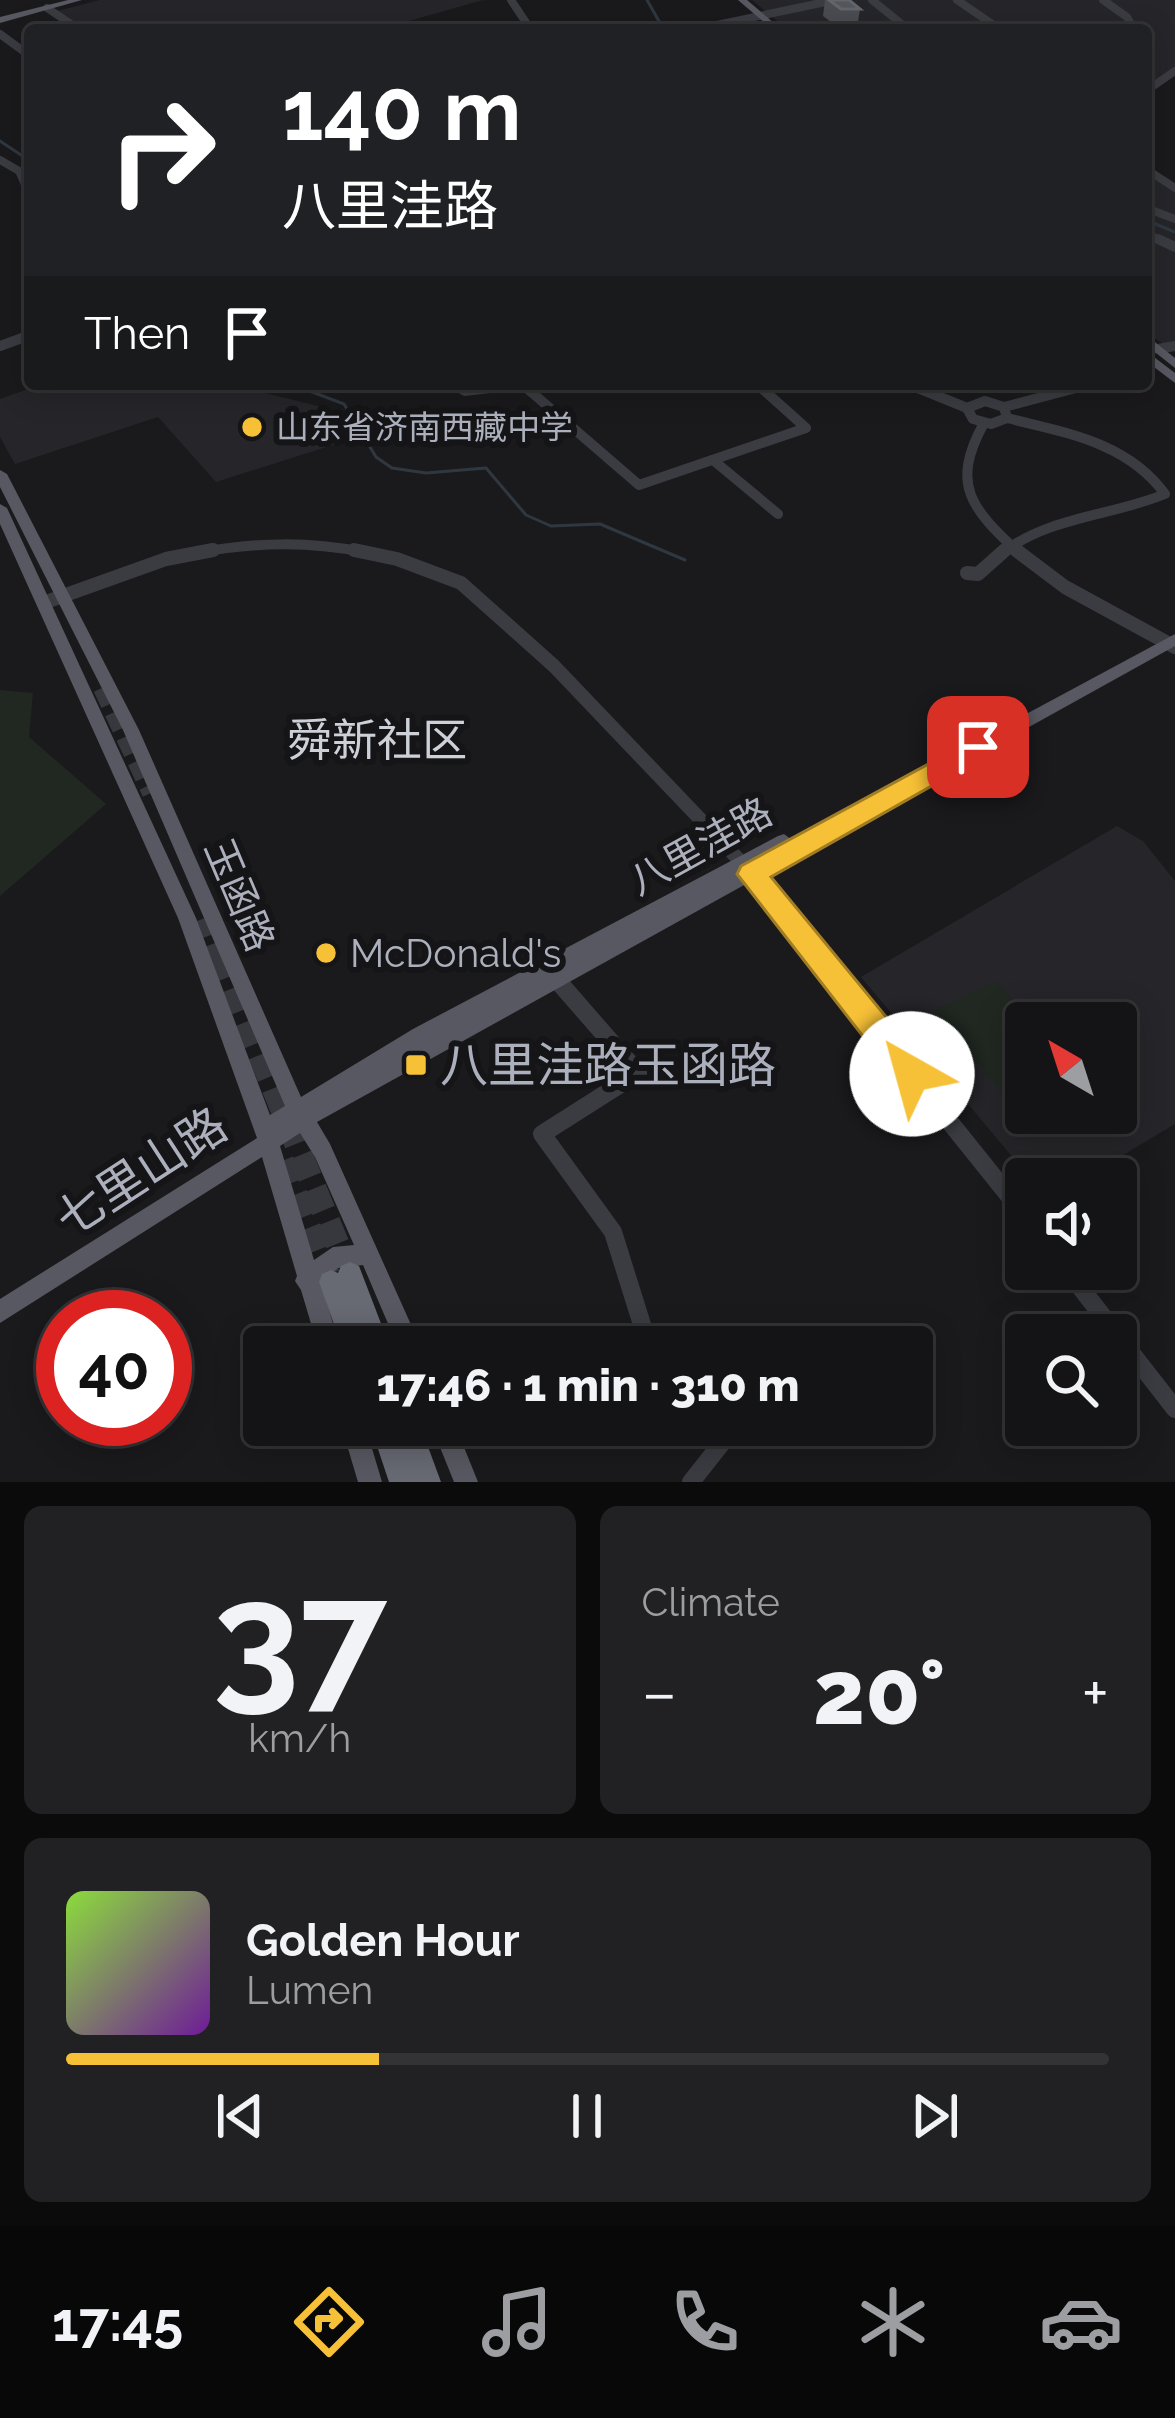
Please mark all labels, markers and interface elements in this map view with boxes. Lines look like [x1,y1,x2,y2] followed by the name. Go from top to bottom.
[282,61,521,160] text: 140 m
[84,72,240,228] icon: right
[282,174,498,238] text: 八里洼路
[214,300,280,366] icon: arrive
[84,307,190,360] text: Then
[276,408,573,447] place label: 山东省济南西藏中学
[239,414,265,440] marker: 山东省济南西藏中学
[927,696,1029,798] pin
[287,714,467,767] district label: 舜新社区
[945,714,1011,780] icon: arrive
[621,788,779,904] street label: 八里洼路
[196,832,284,958] street label: 玉函路
[350,930,561,976] place label: McDonald's
[313,940,339,966] marker: McDonald's
[1005,1002,1137,1134] north arrow
[1005,1002,1137,1446] map controls
[849,1011,975,1137] position arrow
[440,1037,776,1093] place label: 八里洼路玉函路
[403,1052,429,1078] marker: 八里洼路玉函路
[45,1096,237,1248] street label: 七里山路
[1005,1158,1137,1290] button: sound
[36,1290,192,1446] speed limit sign: 40
[1005,1314,1137,1446] button: search
[376,1359,800,1412] text: 17:46 · 1 min · 310 m
[212,1545,387,1729] text: 37
[642,1579,780,1625] text: Climate
[813,1639,946,1745] text: 20°
[642,1654,677,1731] text: −
[1082,1654,1109,1731] text: +
[248,1715,351,1761] text: km/h
[246,1914,520,1967] text: Golden Hour
[246,1967,373,2013] text: Lumen
[207,2083,273,2149] icon: previous
[554,2083,620,2149] icon: pause
[902,2083,968,2149] icon: next
[287,2280,371,2364] icon: directions
[475,2280,559,2364] icon: music
[663,2280,747,2364] icon: phone
[851,2280,935,2364] icon: climate
[1039,2280,1123,2364] icon: car
[52,2290,183,2354] text: 17:45

